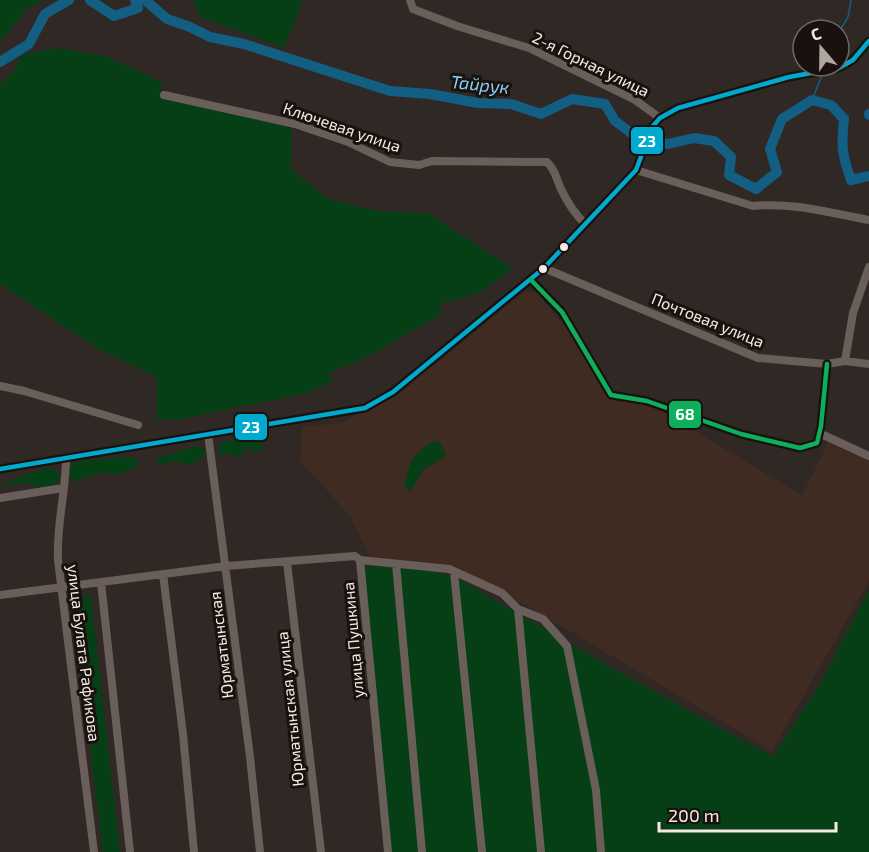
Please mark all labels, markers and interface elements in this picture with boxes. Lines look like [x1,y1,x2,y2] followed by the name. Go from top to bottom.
[791,18,851,78] north arrow
[808,23,823,44] text: С
[529,27,653,101] street label: 2-я Горная улица
[450,70,511,98] water label: Тайрук
[281,98,403,156] street label: Ключевая улица
[630,126,664,155] line badge: 23
[638,131,656,150] text: 23
[558,241,570,253] unlabelled marker
[537,263,549,275] unlabelled marker
[649,288,767,352] street label: Почтовая улица
[668,400,702,429] line badge: 68
[675,404,695,423] text: 68
[234,413,268,441] line badge: 23
[242,417,260,436] text: 23
[63,563,105,743] street label: улица Булата Рафикова
[338,581,368,699] street label: улица Пушкина
[205,590,236,700] street label: Юрматынская
[272,630,308,788] street label: Юрматынская улица
[659,795,836,833] scale bar
[668,804,720,826] text: 200 m

